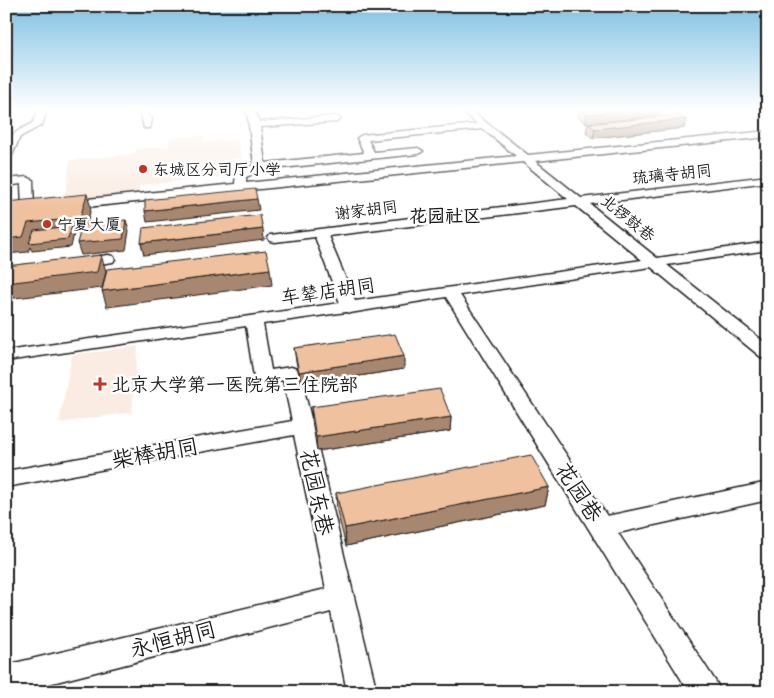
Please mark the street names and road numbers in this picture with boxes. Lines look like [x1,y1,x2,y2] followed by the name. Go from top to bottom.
[631,155,713,193] street label: 琉璃寺胡同
[594,187,662,249] street label: 北锣鼓巷
[332,192,400,228] street label: 谢家胡同
[279,268,377,314] street label: 车辇店胡同
[108,426,202,480] street label: 柴棒胡同
[289,445,345,539] street label: 花园东巷
[545,454,613,530] street label: 花园巷
[126,609,220,669] street label: 永恒胡同

